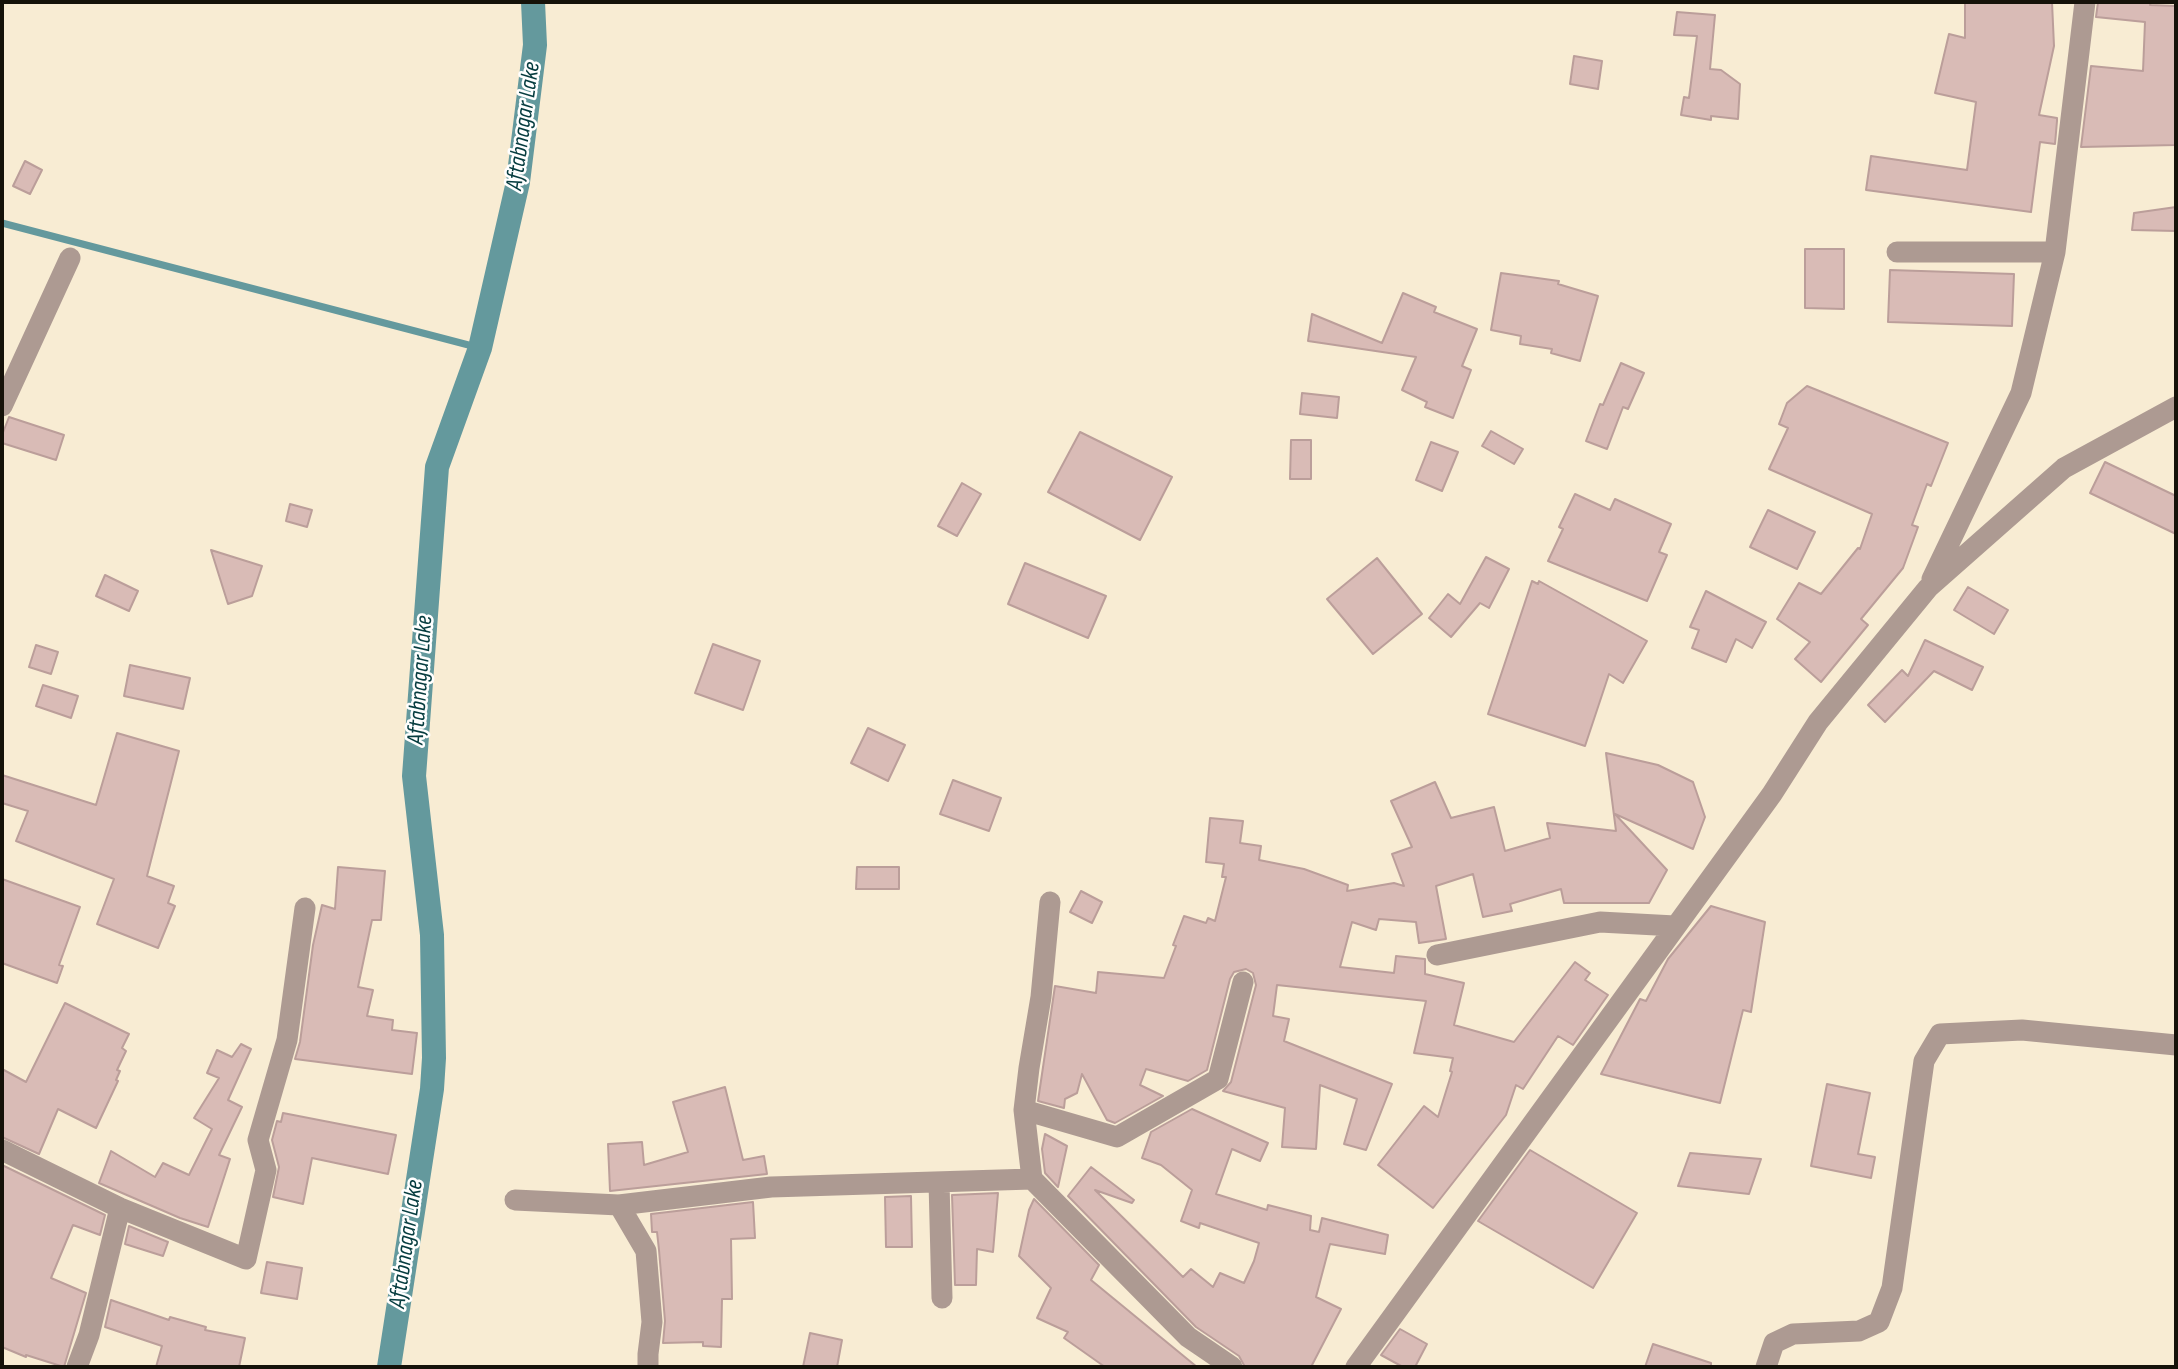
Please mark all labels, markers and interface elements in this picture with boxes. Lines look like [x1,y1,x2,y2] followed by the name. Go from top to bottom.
[501,60,547,192] water label: Aftabnagar Lake
[402,615,440,745] water label: Aftabnagar Lake
[384,1178,430,1310] water label: Aftabnagar Lake

